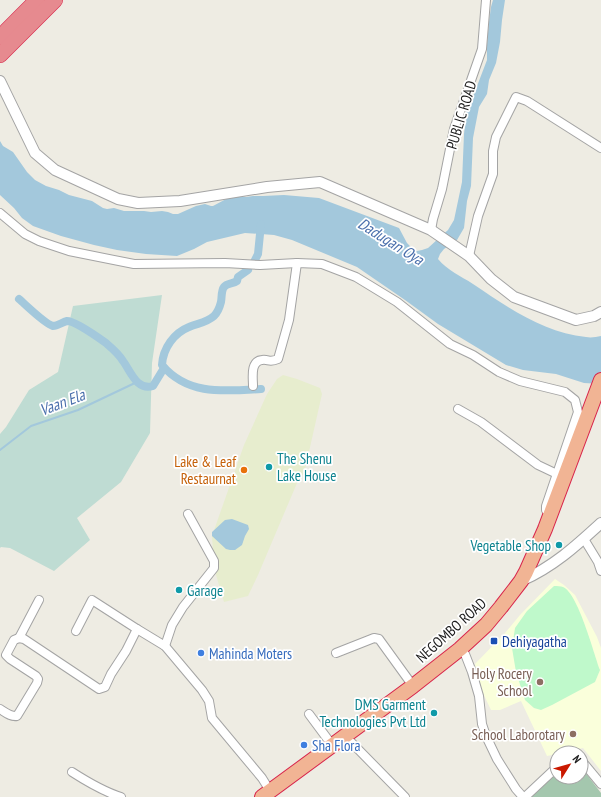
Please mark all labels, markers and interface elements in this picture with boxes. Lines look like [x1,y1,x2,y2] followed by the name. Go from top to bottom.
[442,78,480,152] street label: PUBLIC ROAD
[355,213,429,270] water label: Dadugan Oya
[36,384,89,420] water label: Vaan Ela
[277,449,336,485] place label: The Shenu Lake House
[174,452,237,488] place label: Lake & Leaf Restaurnat
[264,462,274,472] marker: The Shenu Lake House
[239,465,249,475] marker: Lake & Leaf Restaurnat
[470,536,551,555] place label: Vegetable Shop
[554,540,564,550] marker: Vegetable Shop
[187,581,223,600] place label: Garage
[174,585,184,595] marker: Garage
[412,593,490,666] street label: NEGOMBO ROAD
[502,632,567,651] place label: Dehiyagatha
[489,636,499,646] marker: Dehiyagatha
[209,644,292,663] place label: Mahinda Moters
[196,648,206,658] marker: Mahinda Moters
[471,664,532,700] place label: Holy Rocery School
[535,677,545,687] marker: Holy Rocery School
[319,695,426,731] place label: DMS Garment Technologies Pvt Ltd
[429,708,439,718] marker: DMS Garment Technologies Pvt Ltd
[472,725,565,744] place label: School Laborotary
[568,729,578,739] marker: School Laborotary
[312,736,360,755] place label: Sha Flora
[299,740,309,750] marker: Sha Flora
[549,745,589,785] north arrow
[570,752,584,766] text: N

